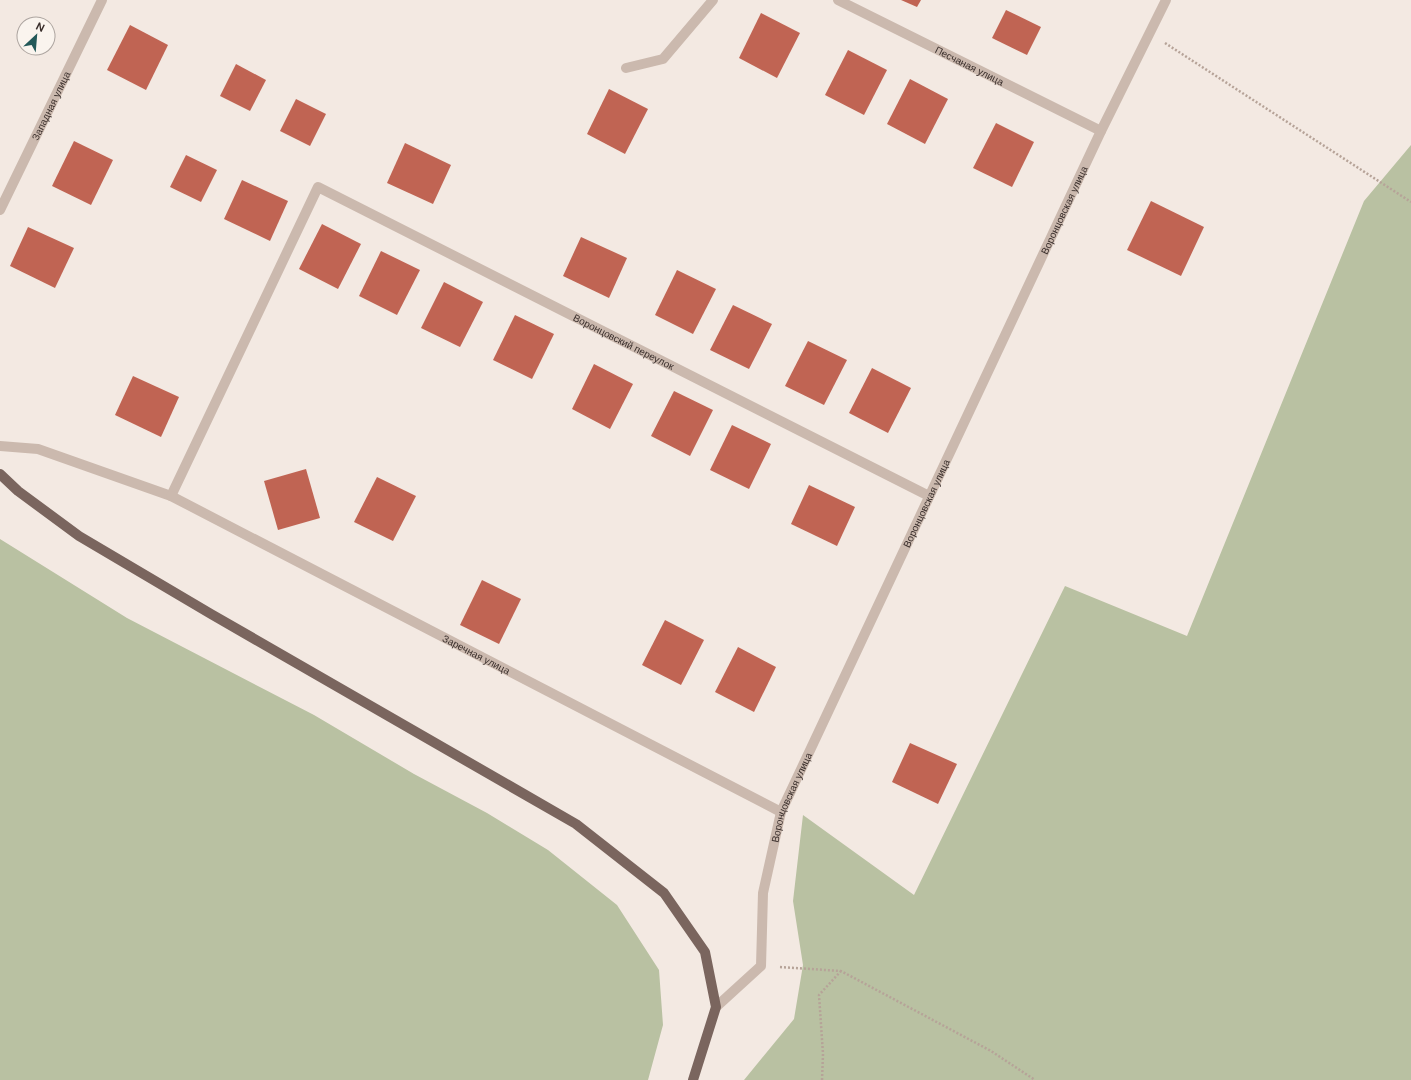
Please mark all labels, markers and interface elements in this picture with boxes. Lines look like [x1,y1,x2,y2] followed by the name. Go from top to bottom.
[16,16,56,56] north arrow
[34,19,47,35] text: N
[933,43,1006,89] street label: Песчаная улица
[29,69,74,143] street label: Западная улица
[1038,164,1091,256] street label: Воронцовская улица
[571,311,677,373] street label: Воронцовский переулок
[900,457,953,550] street label: Воронцовская улица
[440,632,513,678] street label: Заречная улица
[768,750,815,844] street label: Воронцовская улица

